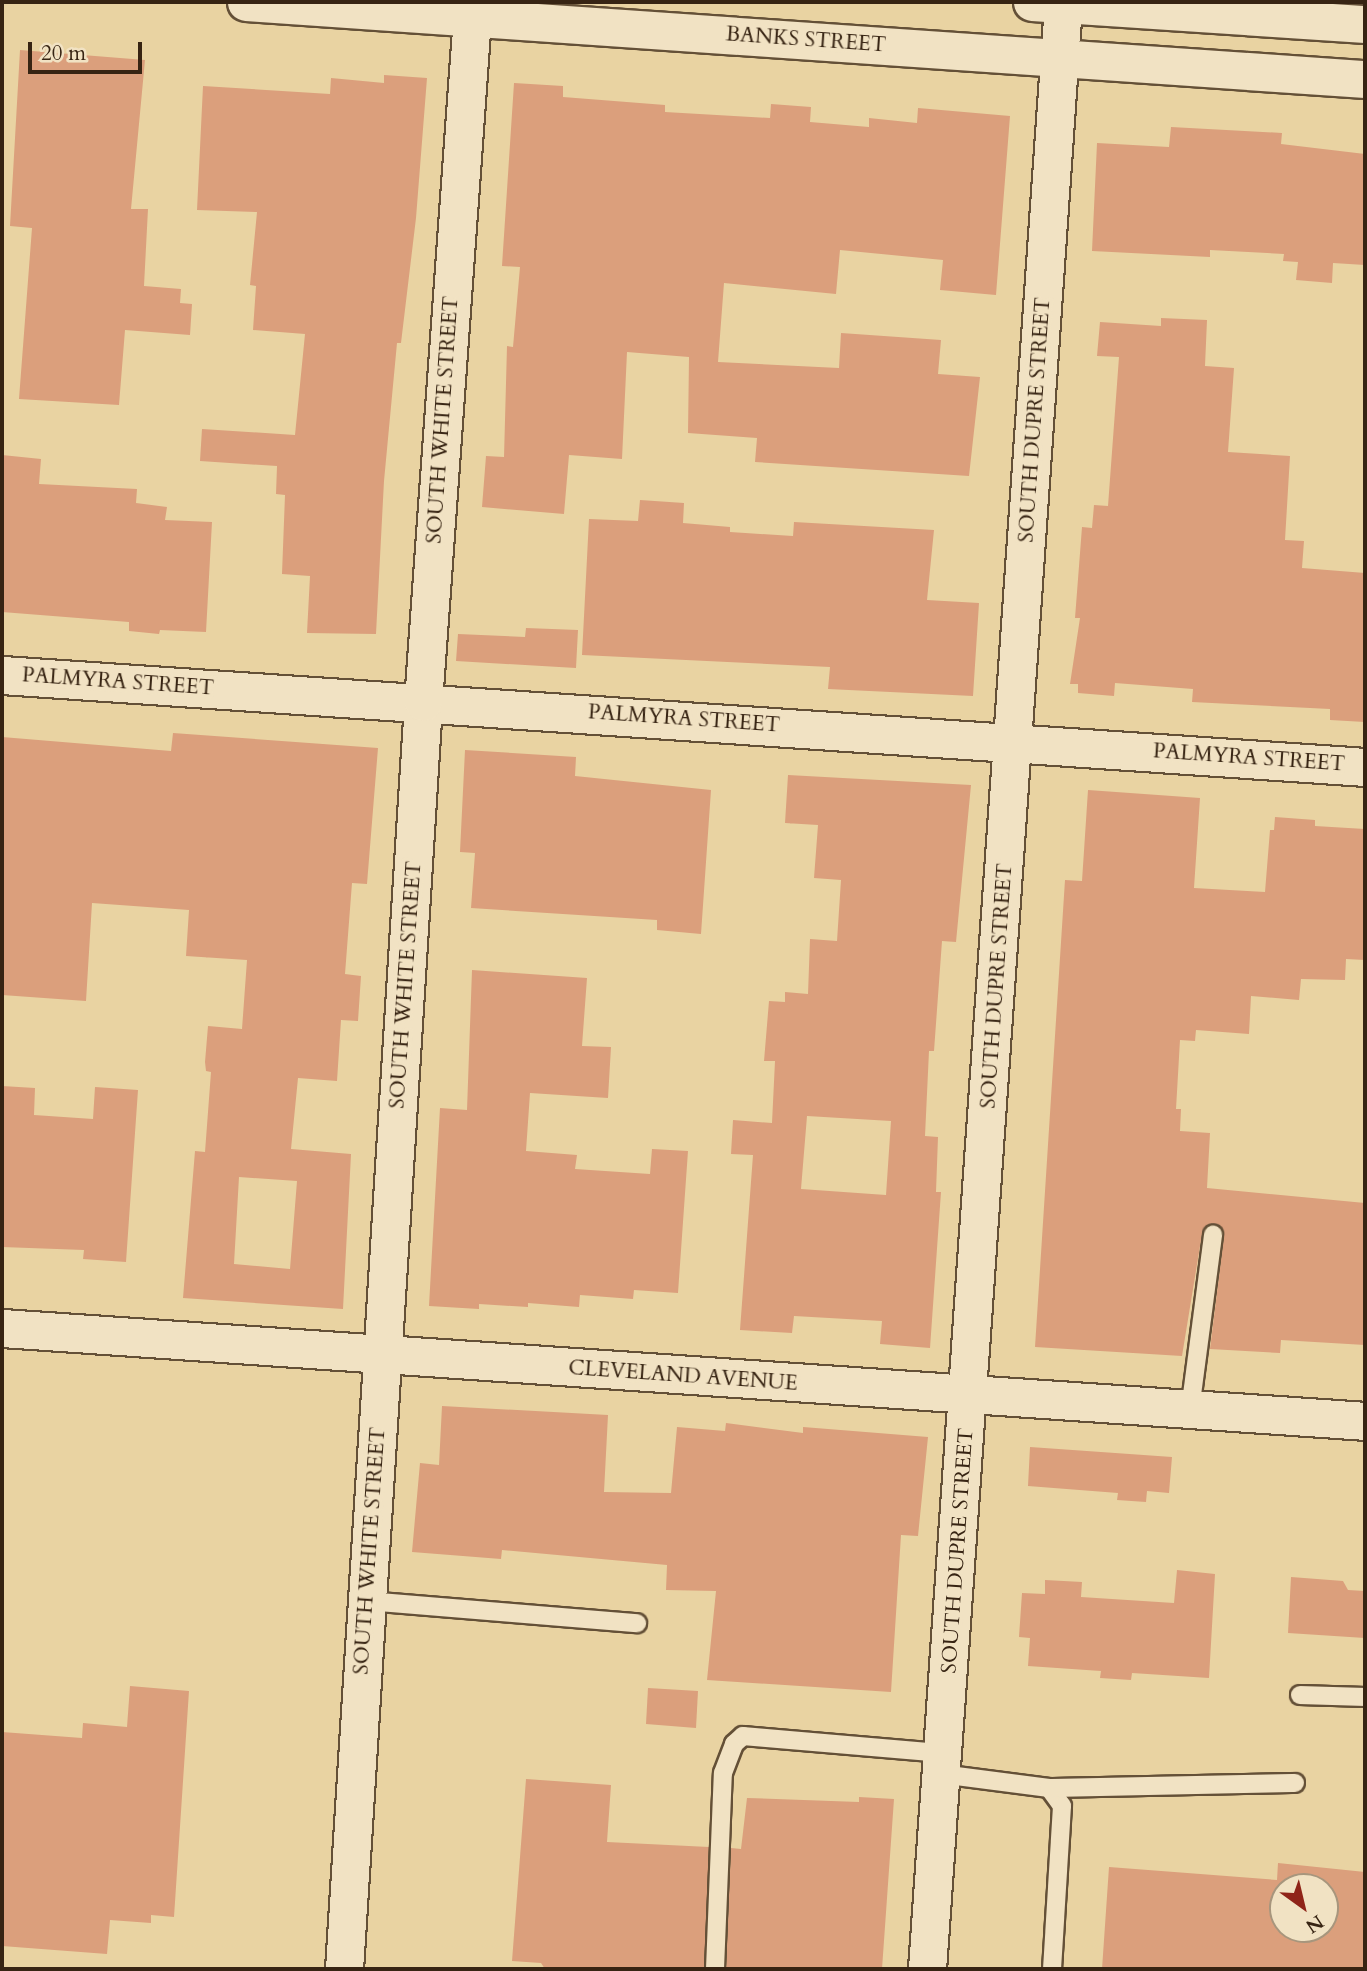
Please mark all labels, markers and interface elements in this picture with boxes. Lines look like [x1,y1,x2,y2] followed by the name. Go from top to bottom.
[725,22,887,58] street label: BANKS STREET
[32,28,145,72] scale bar
[41,39,86,68] text: 20 m
[422,295,464,545] street label: SOUTH WHITE STREET
[1014,296,1056,544] street label: SOUTH DUPRE STREET
[21,663,215,701] street label: PALMYRA STREET
[587,700,781,738] street label: PALMYRA STREET
[1152,739,1346,777] street label: PALMYRA STREET
[385,860,427,1110] street label: SOUTH WHITE STREET
[976,862,1018,1110] street label: SOUTH DUPRE STREET
[568,1355,798,1397] street label: CLEVELAND AVENUE
[349,1426,391,1676] street label: SOUTH WHITE STREET
[937,1427,979,1675] street label: SOUTH DUPRE STREET
[1269,1873,1339,1943] north arrow
[1301,1908,1329,1939] text: N

